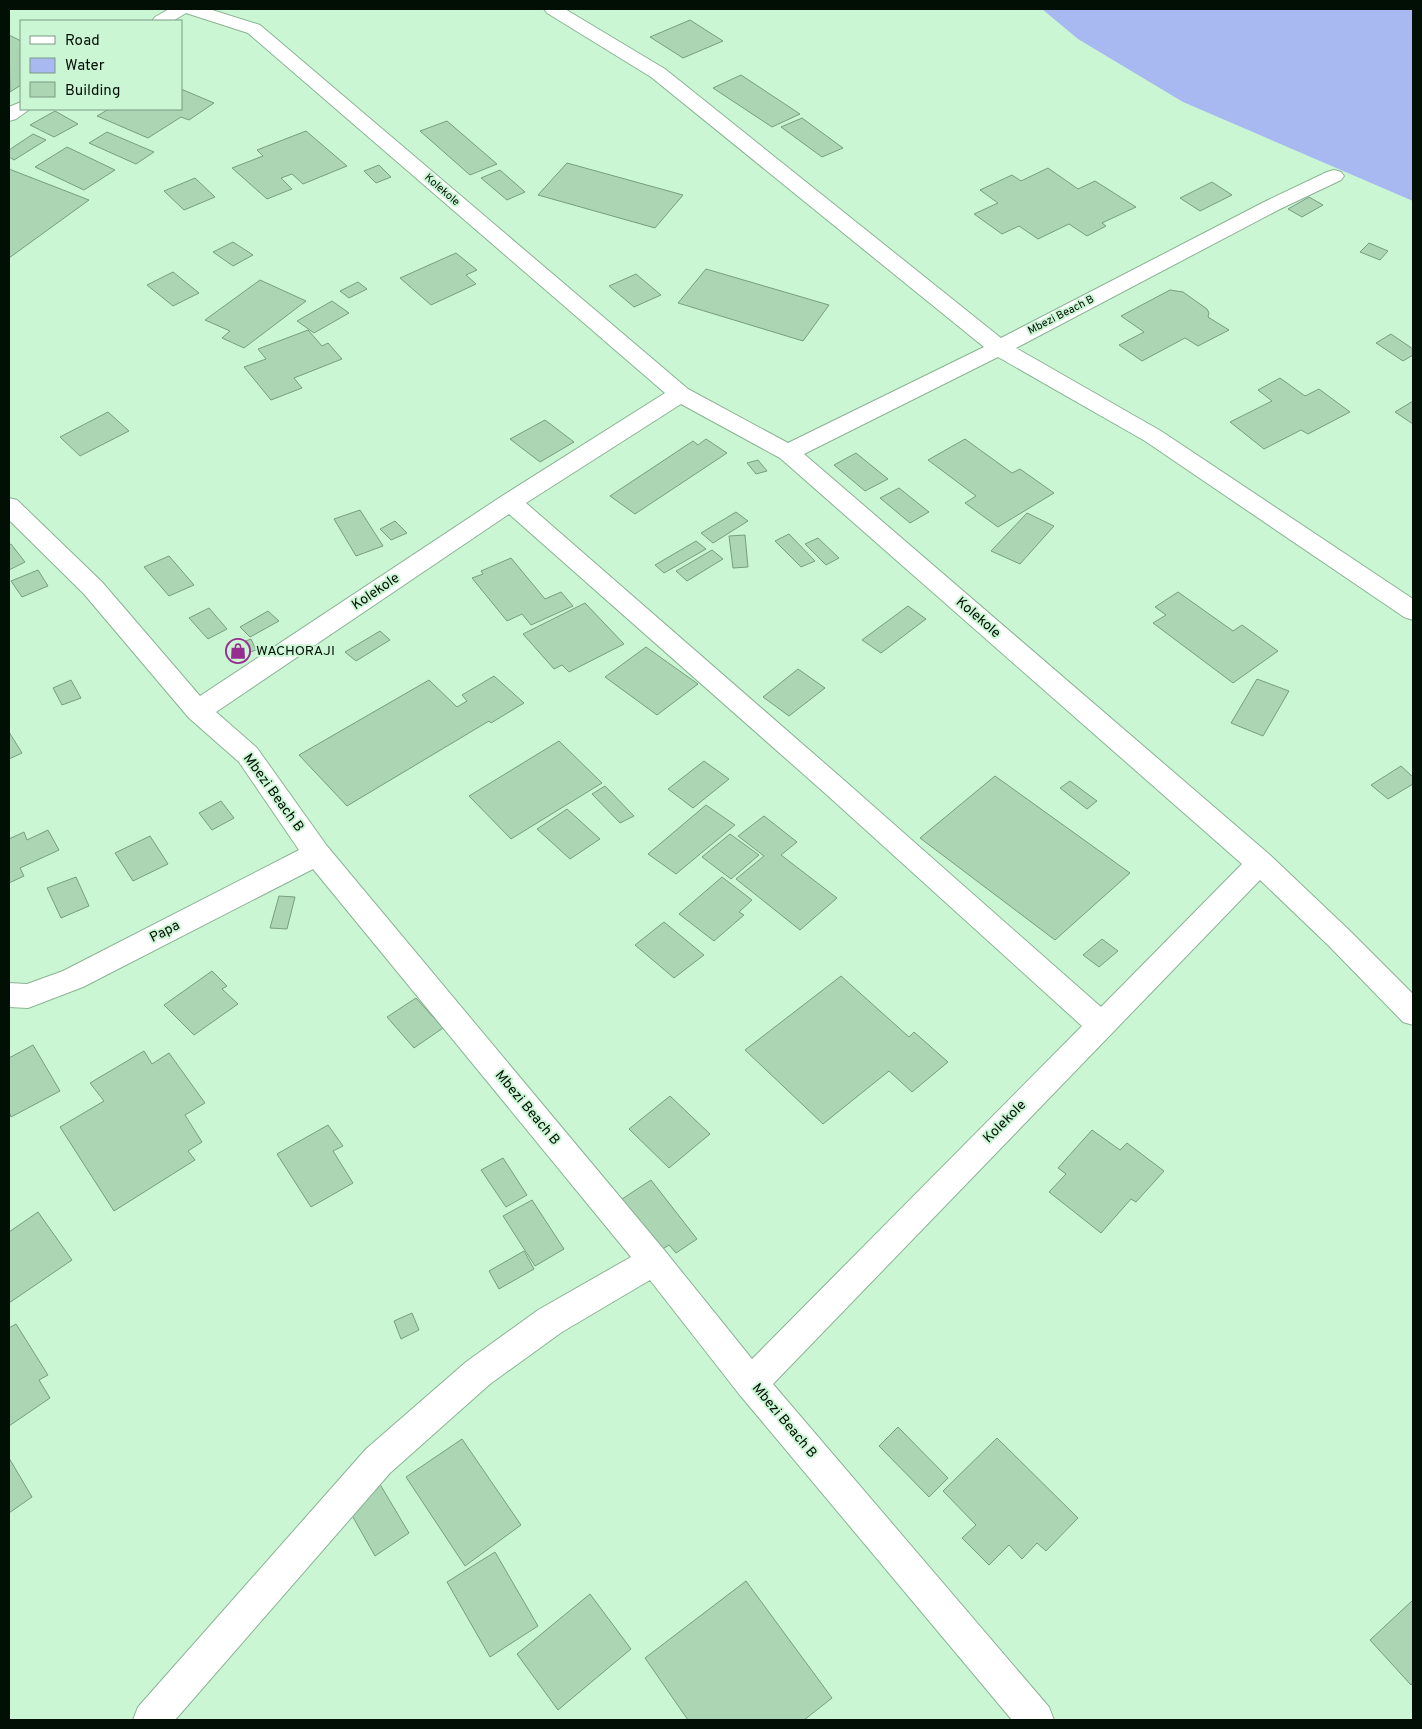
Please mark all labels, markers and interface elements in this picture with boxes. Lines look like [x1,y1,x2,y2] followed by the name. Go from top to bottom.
[20,20,182,110] legend
[65,32,100,51] text: Road
[65,57,105,76] text: Water
[65,82,120,101] text: Building
[421,171,463,209] street label: Kolekole
[1025,292,1097,338] street label: Mbezi Beach B
[349,570,403,614] street label: Kolekole
[952,594,1004,642] street label: Kolekole
[225,638,251,664] shop icon: WACHORAJI
[256,643,335,660] place label: WACHORAJI
[239,751,307,835] street label: Mbezi Beach B
[147,917,183,947] street label: Papa
[491,1067,563,1149] street label: Mbezi Beach B
[980,1097,1030,1147] street label: Kolekole
[748,1380,820,1462] street label: Mbezi Beach B

